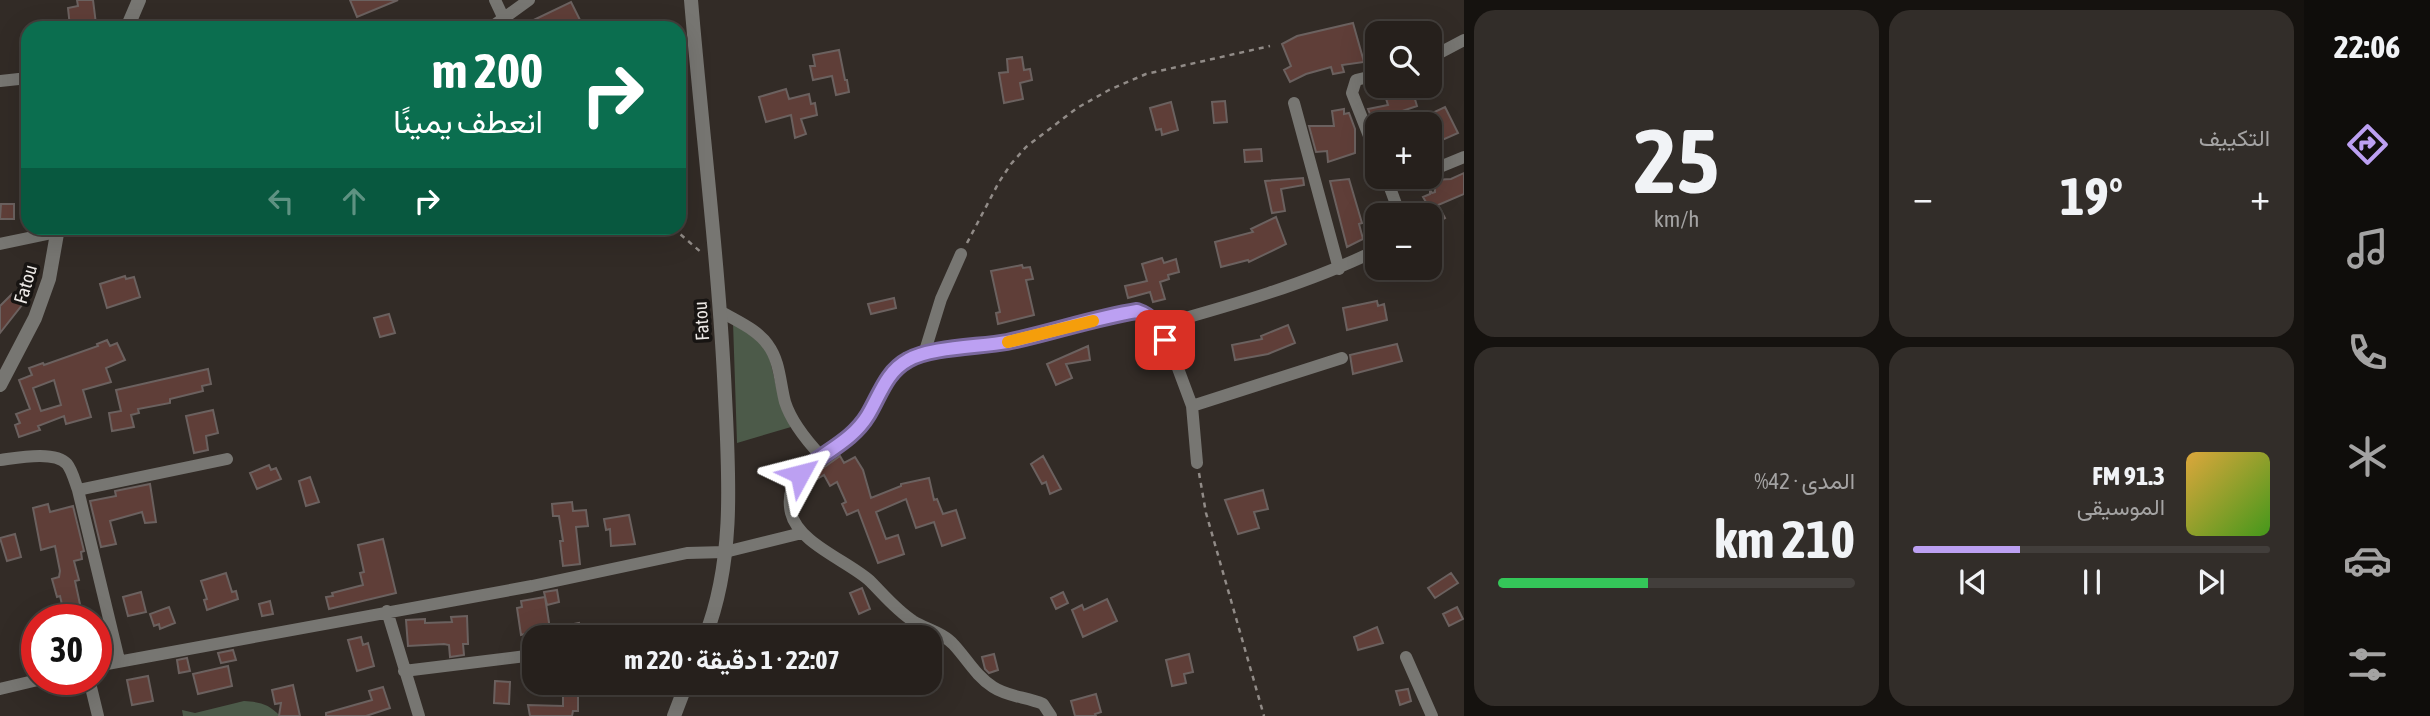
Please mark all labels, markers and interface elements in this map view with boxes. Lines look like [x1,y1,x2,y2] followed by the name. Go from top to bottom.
[1365,21,1442,280] map controls
[1365,21,1442,98] button: search
[2334,28,2400,65] text: 22:06
[432,42,543,98] text: 200 m
[567,49,658,140] icon: right
[393,103,543,140] text: انعطف يمينًا
[1634,108,1719,212] text: 25
[1365,112,1442,189] button: +
[2343,120,2392,169] icon: directions
[2199,125,2270,151] text: التكييف
[2060,166,2123,226] text: 19°
[1913,175,1933,218] text: −
[2250,175,2270,218] text: +
[262,182,300,220] icon: left
[335,182,373,220] icon: ahead
[408,182,446,220] icon: right
[1365,203,1442,280] button: −
[1654,206,1699,232] text: km/h
[2343,224,2392,273] icon: music
[9,262,41,306] street label: Fatou
[689,301,713,341] street label: Fatou
[1135,310,1195,370] pin
[1146,321,1184,359] icon: arrive
[2343,328,2392,377] icon: phone
[2343,432,2392,481] icon: climate
[763,437,837,511] position arrow
[2092,461,2165,491] text: 91.3 FM
[1754,468,1855,494] text: المدى · 42%
[2077,494,2165,520] text: الموسيقى
[1714,509,1855,569] text: 210 km
[2343,536,2392,585] icon: car
[1954,563,1992,601] icon: previous
[2073,563,2111,601] icon: pause
[2192,563,2230,601] icon: next
[21,604,112,695] speed limit sign: 30
[2343,640,2392,689] icon: filters
[624,645,840,675] text: 22:07 · 1 دقيقة · 220 m

